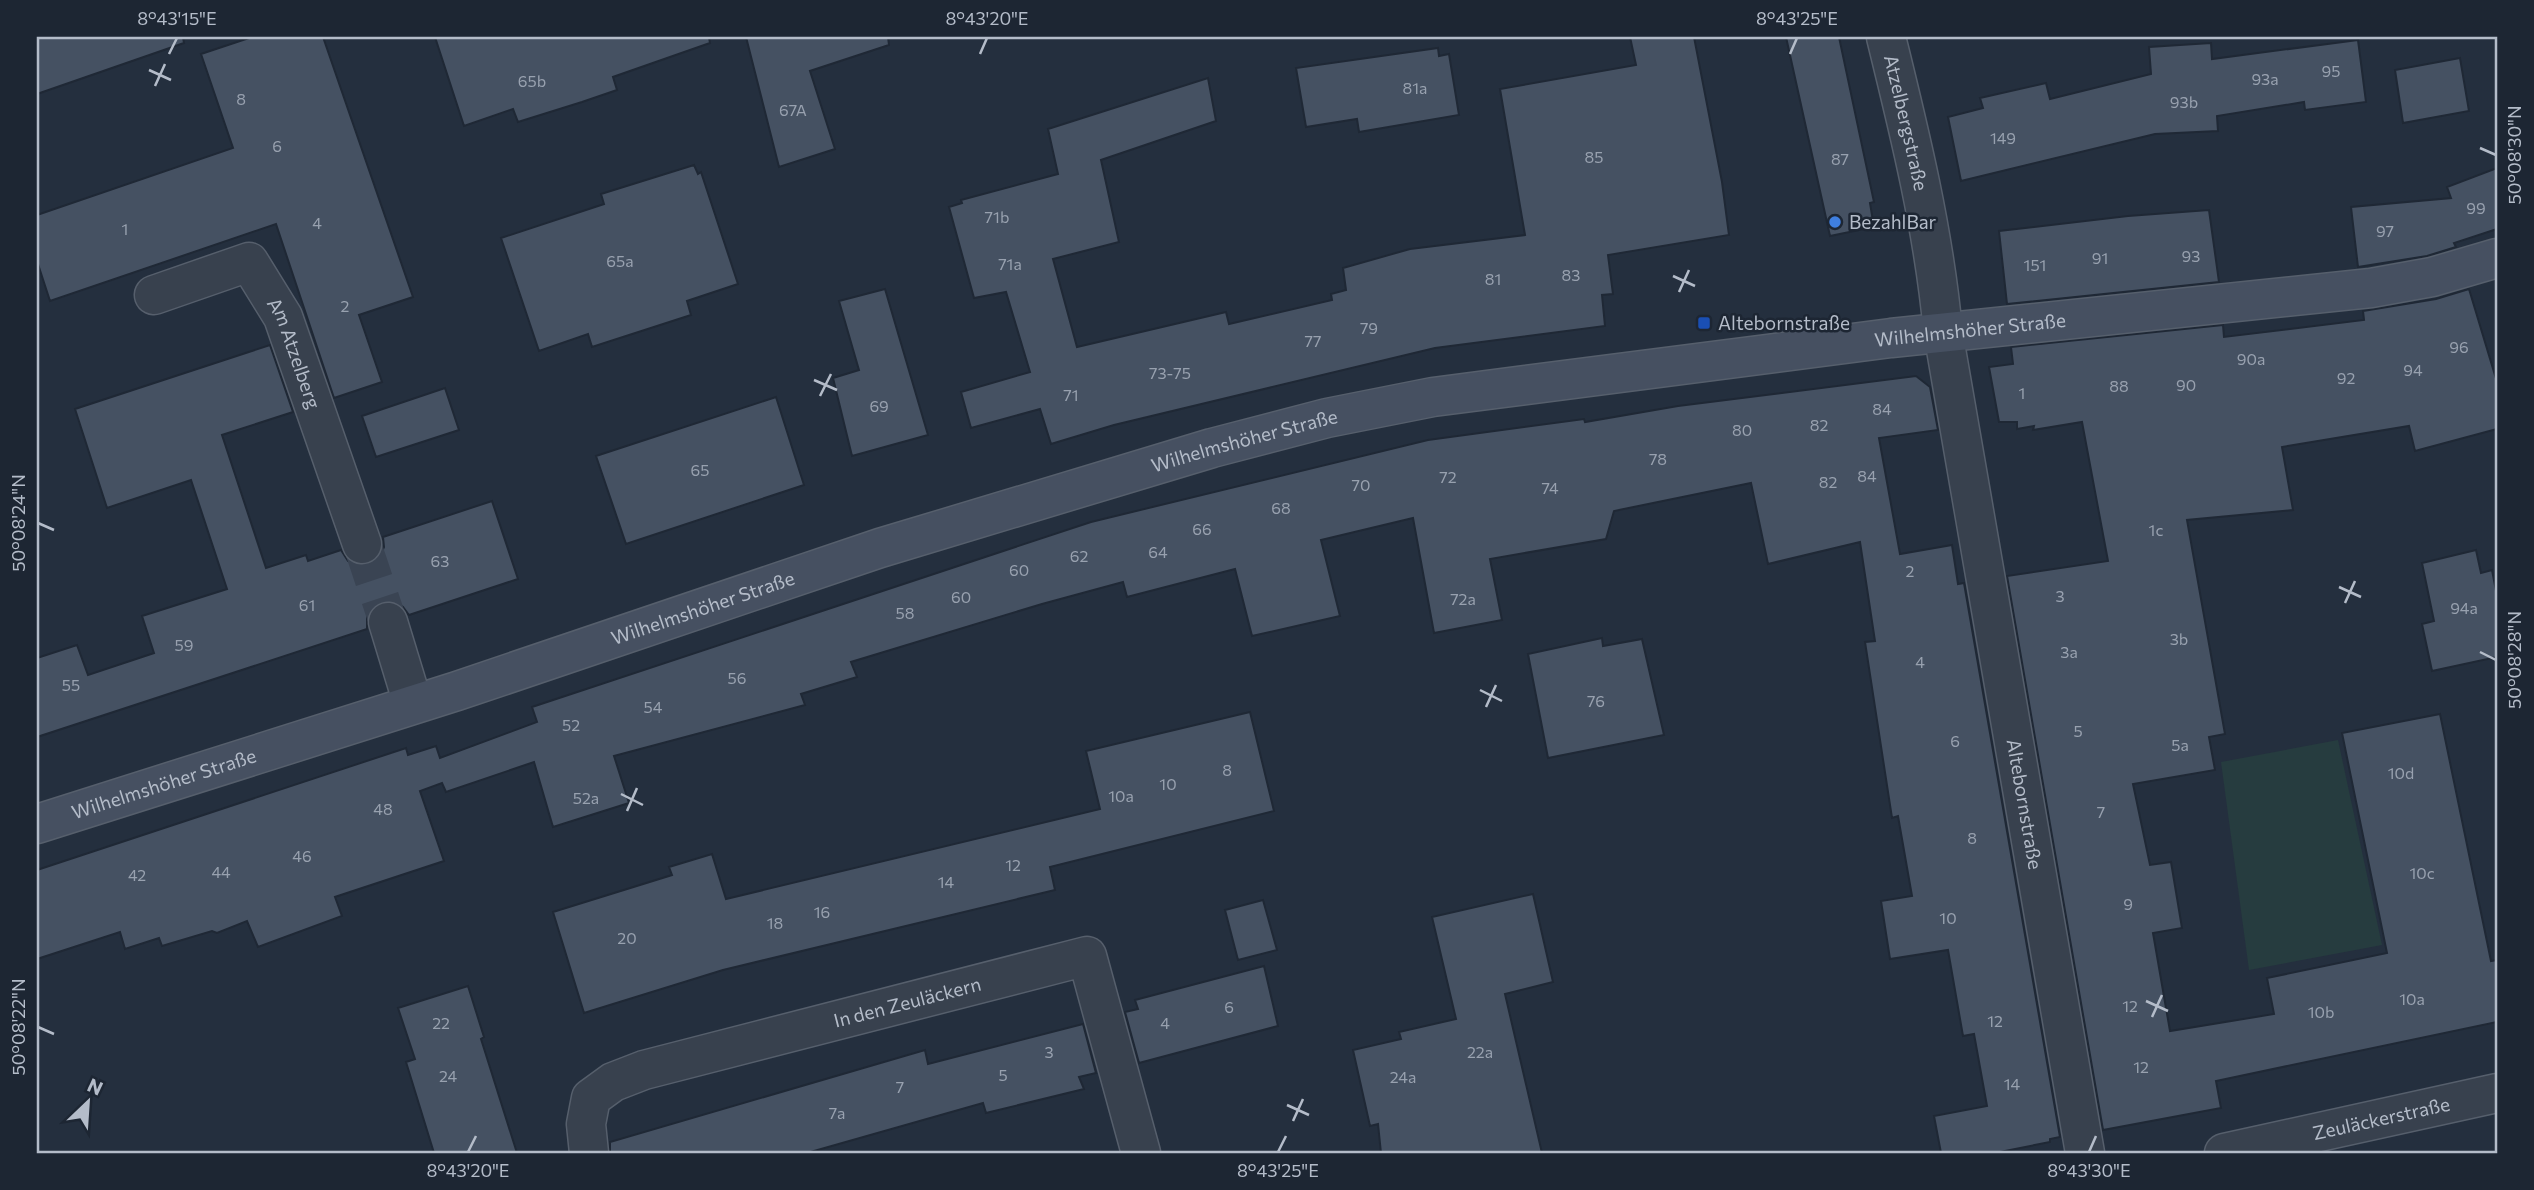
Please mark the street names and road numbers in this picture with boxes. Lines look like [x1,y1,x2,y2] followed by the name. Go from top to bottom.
[1880,52,1933,193] street label: Atzelbergstraße
[263,293,326,412] street label: Am Atzelberg
[1873,308,2067,351] street label: Wilhelmshöher Straße
[1148,404,1339,477] street label: Wilhelmshöher Straße
[608,566,797,649] street label: Wilhelmshöher Straße
[2003,737,2048,871] street label: Altebornstraße
[69,743,259,823] street label: Wilhelmshöher Straße
[831,972,983,1032] street label: In den Zeuläckern
[2310,1092,2452,1144] street label: Zeuläckerstraße

